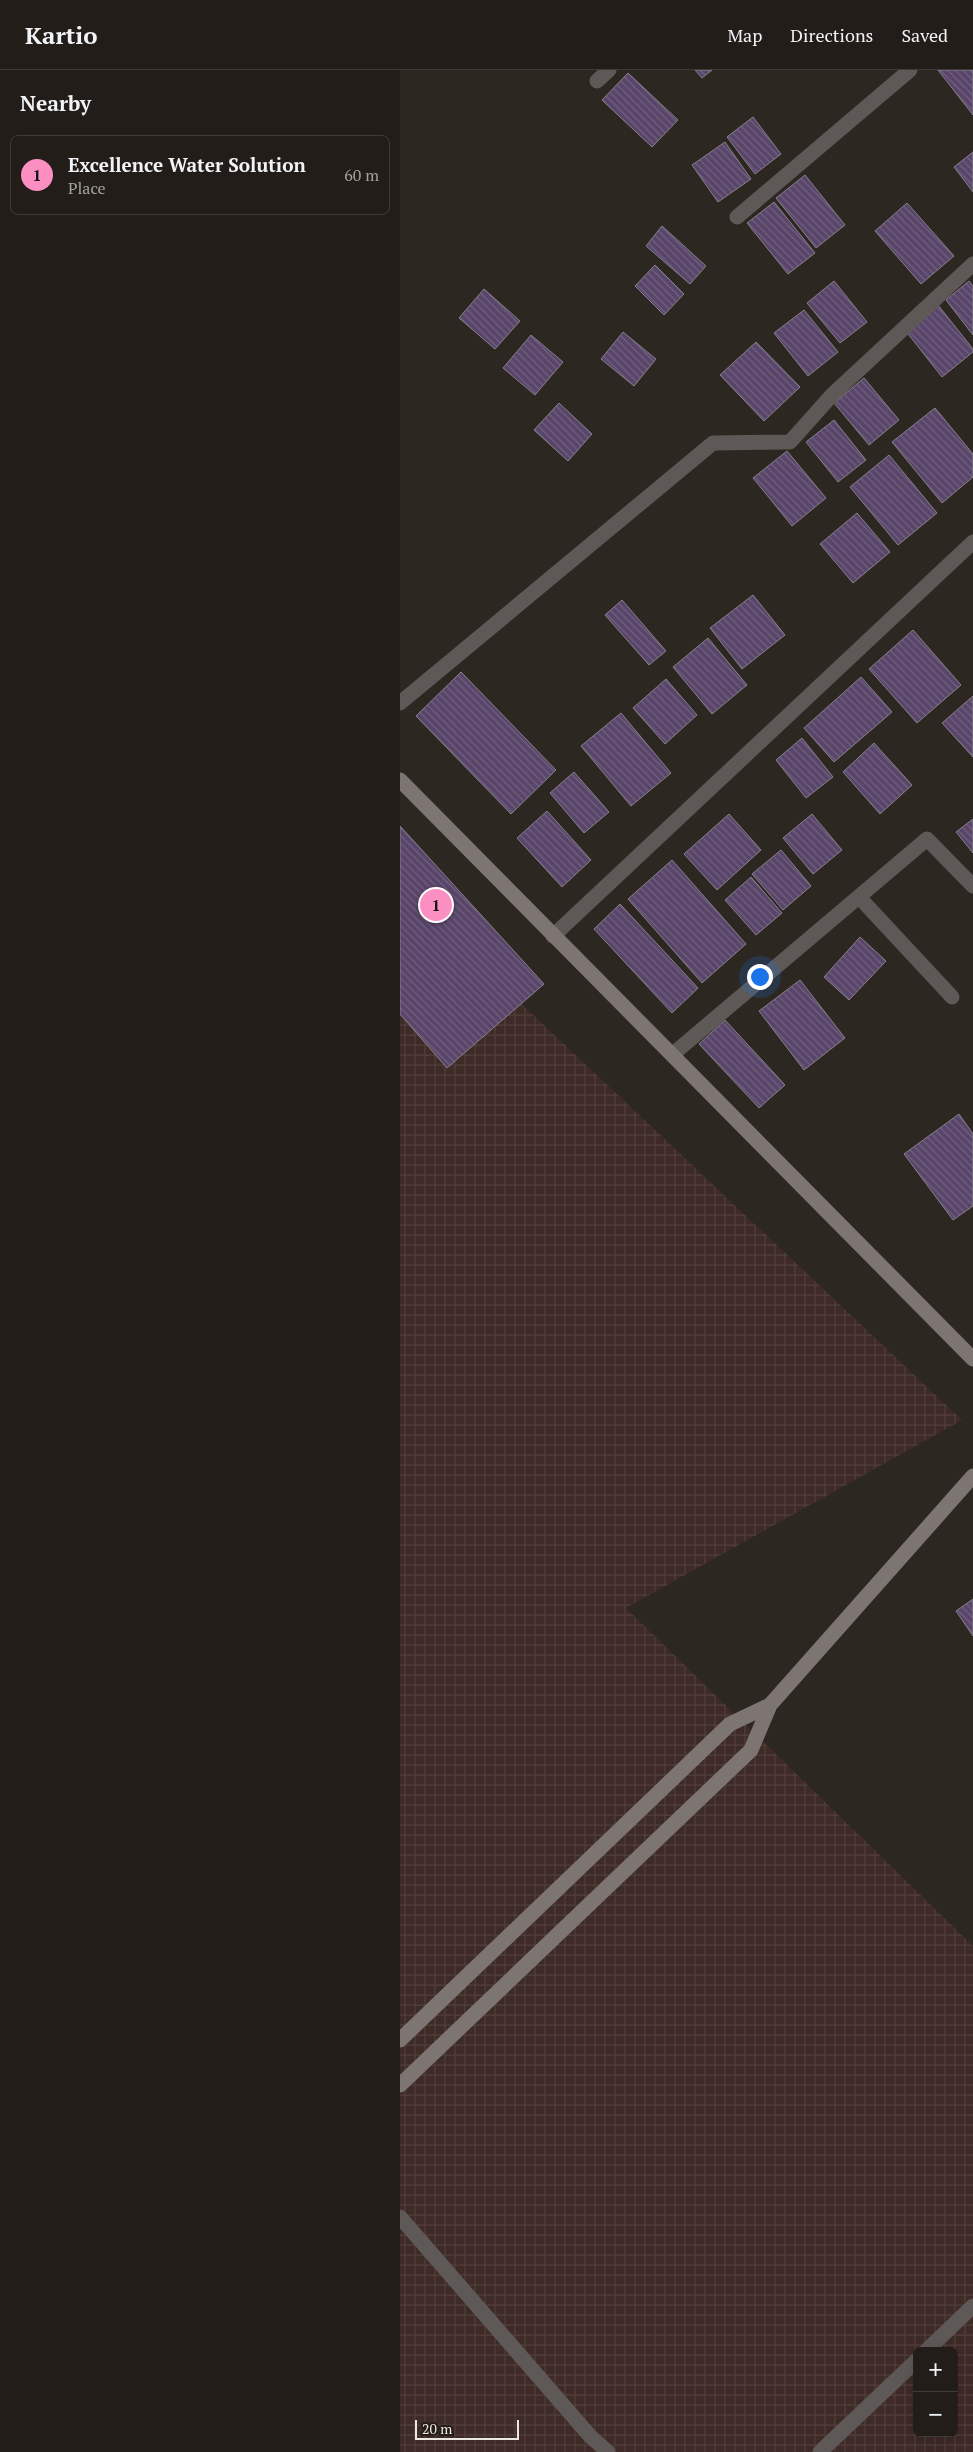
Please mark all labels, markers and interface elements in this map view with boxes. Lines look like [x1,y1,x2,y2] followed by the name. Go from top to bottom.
[25,19,98,51] text: Kartio
[727,23,762,47] text: Map
[790,23,873,47] text: Directions
[901,23,948,47] text: Saved
[20,89,91,117] text: Nearby
[68,152,306,177] text: Excellence Water Solution
[32,164,42,186] text: 1
[344,164,379,186] text: 60 m
[68,177,106,199] text: Place
[420,886,452,924] pin: 1
[747,964,773,990] your location
[913,2347,958,2437] map controls
[913,2347,958,2392] button: +
[913,2392,958,2437] button: −
[415,2417,519,2440] scale bar
[422,2419,452,2438] text: 20 m

